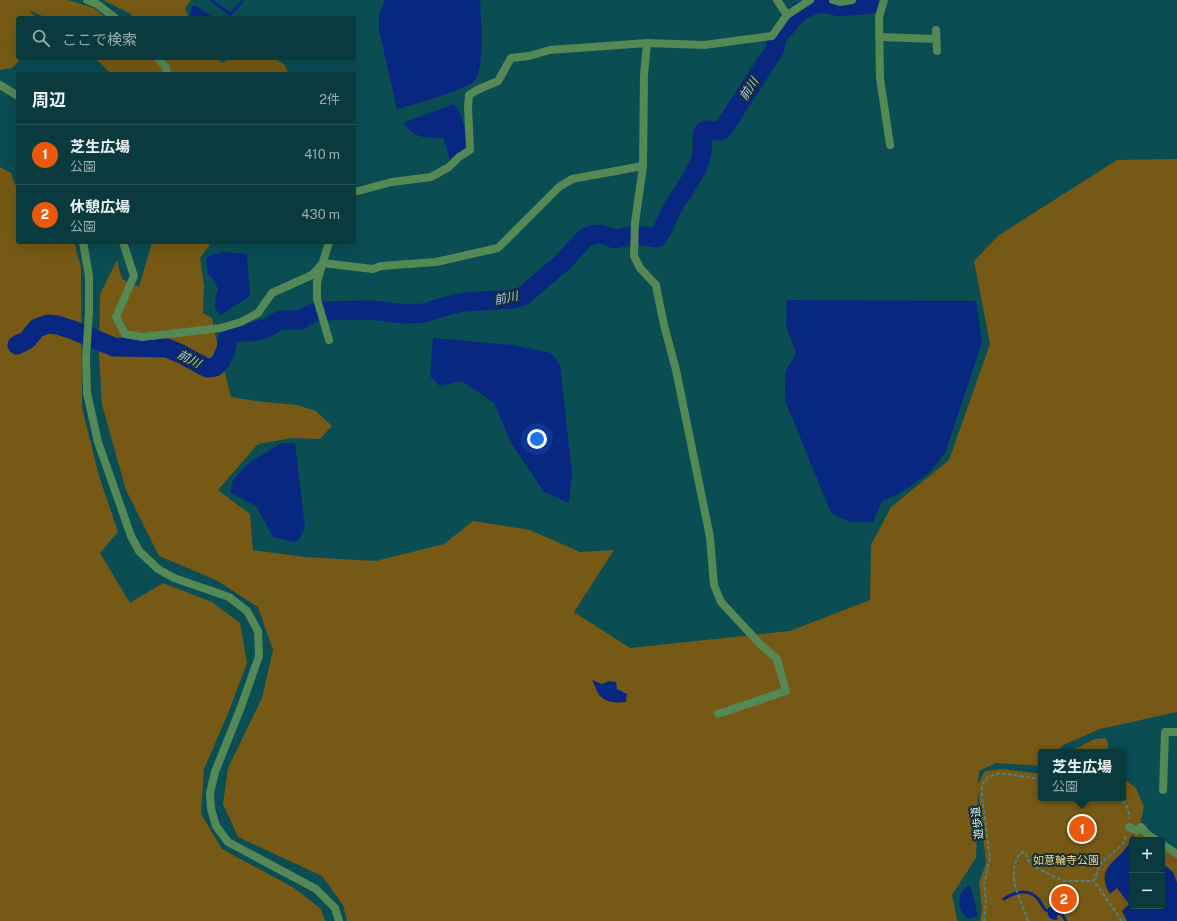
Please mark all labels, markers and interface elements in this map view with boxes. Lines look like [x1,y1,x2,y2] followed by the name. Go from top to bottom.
[16,16,356,60] search box
[30,27,52,49] icon: search
[62,31,137,48] text: ここで検索
[737,73,762,103] water label: 前川
[32,90,66,110] text: 周辺
[319,92,340,107] text: 2件
[70,138,130,155] text: 芝生広場
[42,147,48,162] text: 1
[304,147,340,162] text: 410 m
[70,159,96,174] text: 公園
[70,198,130,215] text: 休憩広場
[41,207,49,222] text: 2
[301,207,340,222] text: 430 m
[70,219,96,234] text: 公園
[493,288,521,307] water label: 前川
[175,347,205,372] water label: 前川
[527,429,547,449] your location
[1038,749,1126,801] popup
[1052,758,1112,775] text: 芝生広場
[1052,779,1078,794] text: 公園
[969,806,985,840] street label: 遊歩道
[1069,814,1095,844] pin: 1
[1129,837,1165,909] map controls
[1129,837,1165,873] button: +
[1033,854,1099,866] park label: 如意輪寺公園
[1129,873,1165,909] button: −
[1051,884,1077,914] pin: 2

